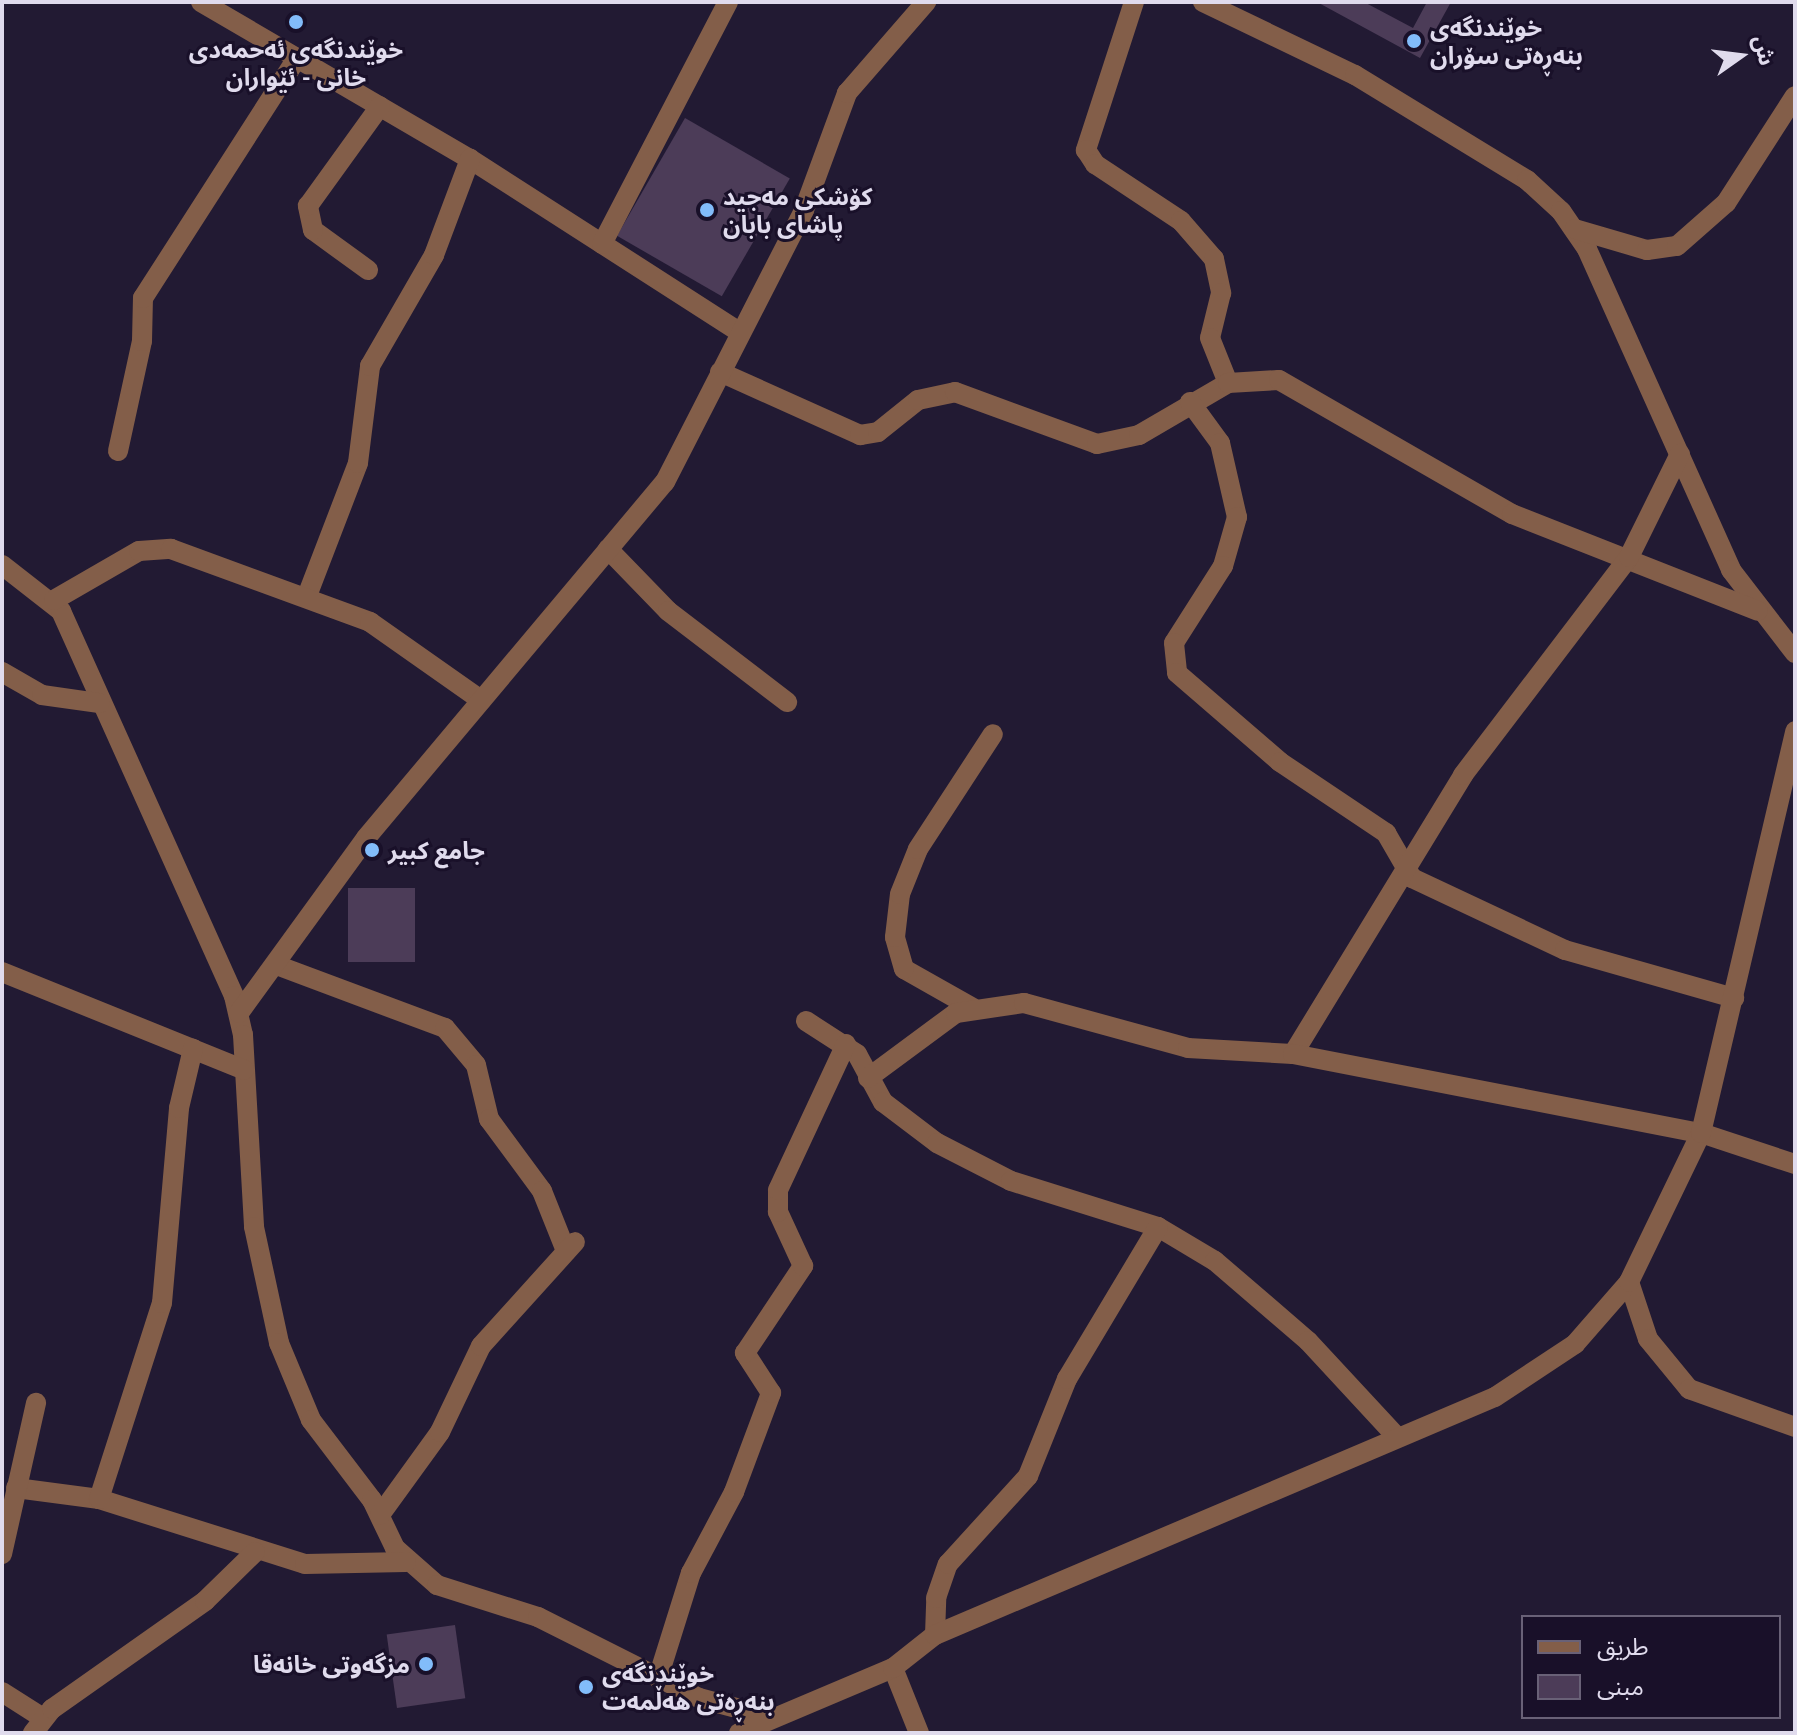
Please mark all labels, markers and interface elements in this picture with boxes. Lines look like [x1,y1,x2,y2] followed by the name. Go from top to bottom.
[287,13,305,31] marker: خوێندنگەی ئەحمەدی خانی - ئێواران
[1430,13,1583,69] place label: خوێندنگەی بنەڕەتی سۆران
[1701,16,1781,96] north arrow
[1405,32,1423,50] marker: خوێندنگەی بنەڕەتی سۆران
[1748,32,1782,68] text: ش
[189,35,403,91] place label: خوێندنگەی ئەحمەدی خانی - ئێواران
[723,182,872,238] place label: کۆشکی مەجید پاشای بابان
[698,201,716,219] marker: کۆشکی مەجید پاشای بابان
[388,836,485,864] place label: جامع كبير
[363,841,381,859] marker: جامع كبير
[1521,1615,1781,1719] legend
[1597,1631,1649,1660] text: طريق
[253,1650,410,1678] place label: مزگەوتی خانەقا
[417,1655,435,1673] marker: مزگەوتی خانەقا
[602,1659,775,1715] place label: خوێندنگەی بنەڕەتی هەڵمەت
[1597,1671,1644,1700] text: مبنى
[577,1678,595,1696] marker: خوێندنگەی بنەڕەتی هەڵمەت

